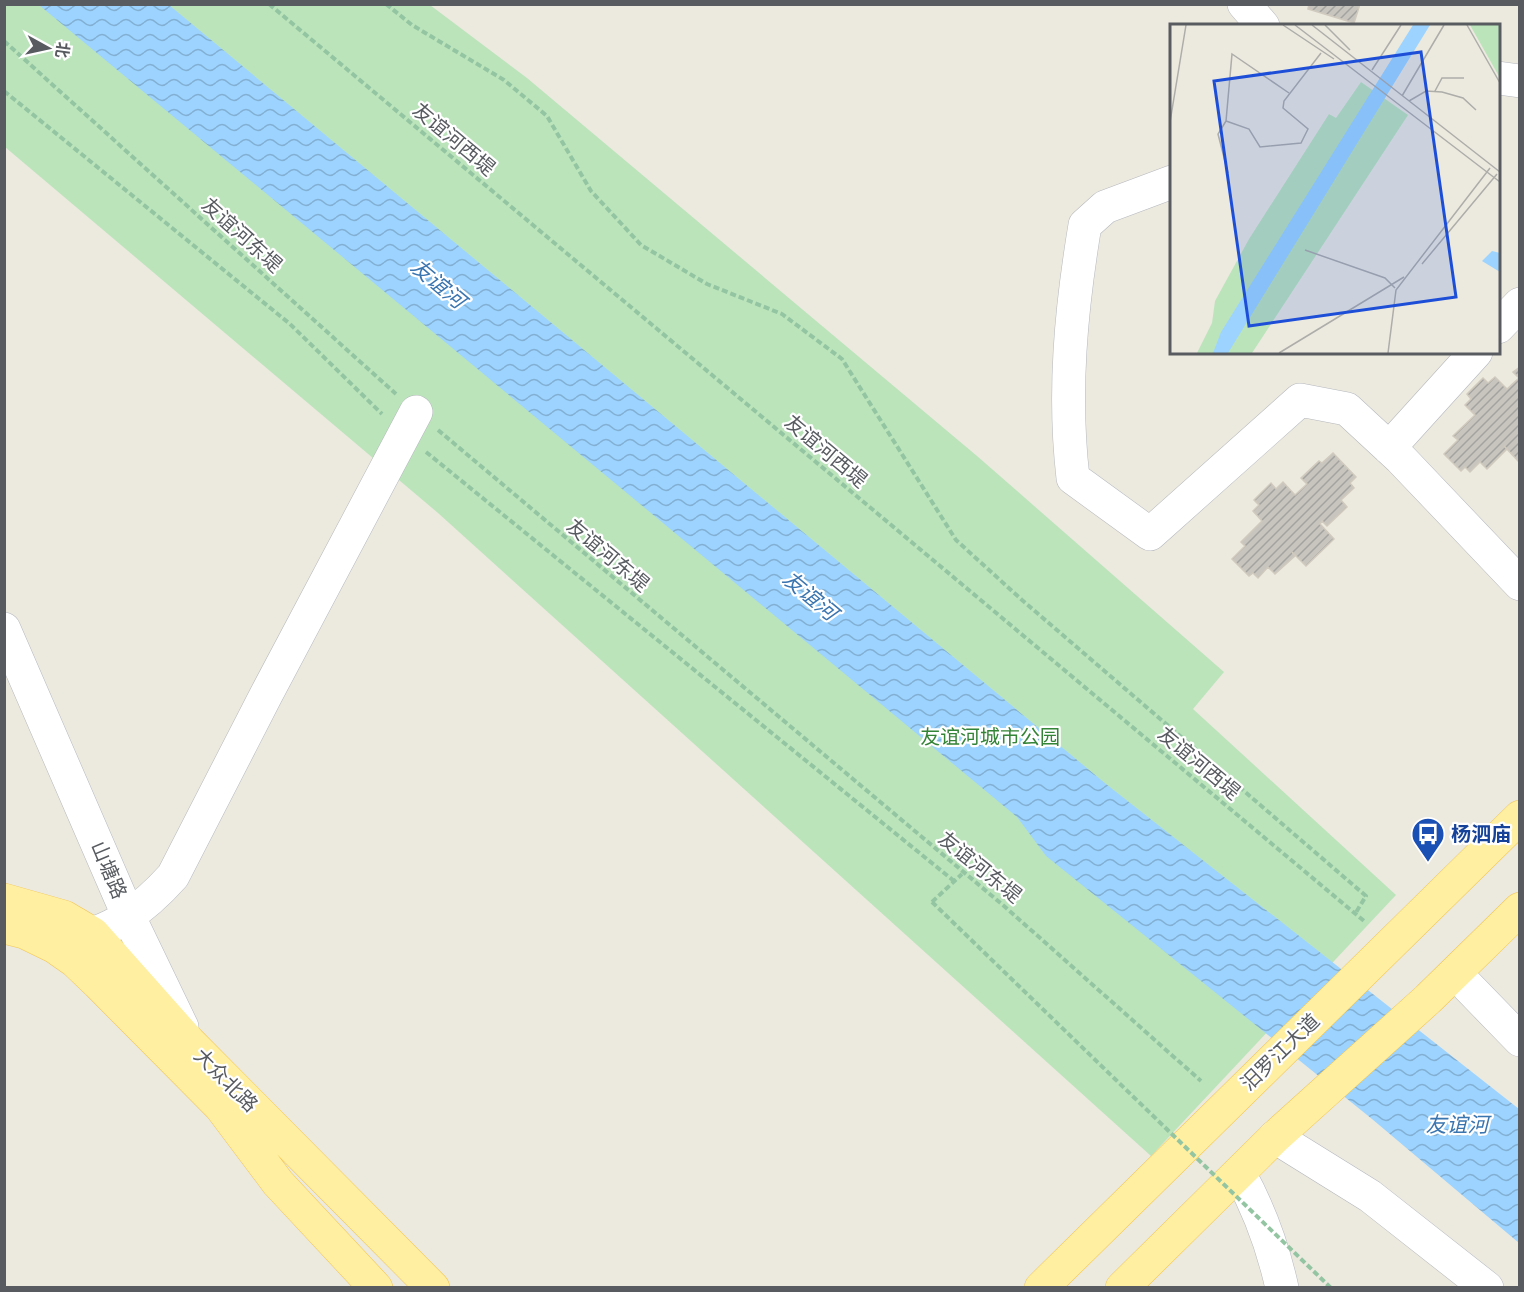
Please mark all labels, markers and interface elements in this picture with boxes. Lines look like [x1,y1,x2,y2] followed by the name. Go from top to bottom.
[18,18,78,78] north arrow
[1170,24,1500,354] inset map
[52,41,73,59] text: 北
[408,98,499,180] street label: 友谊河西堤
[197,193,287,277] street label: 友谊河东堤
[406,255,473,316] water label: 友谊河
[780,410,871,492] street label: 友谊河西堤
[562,514,653,596] street label: 友谊河东堤
[778,567,845,628] water label: 友谊河
[1153,722,1244,804] street label: 友谊河西堤
[920,726,1060,749] park label: 友谊河城市公园
[1410,816,1446,863] bus stop icon: 杨泗庙
[1451,823,1511,846] place label: 杨泗庙
[934,827,1026,908] street label: 友谊河东堤
[86,838,131,902] street label: 山塘路
[1236,1009,1324,1095] street label: 汨罗江大道
[189,1044,262,1117] street label: 大众北路
[1426,1113,1492,1137] water label: 友谊河

